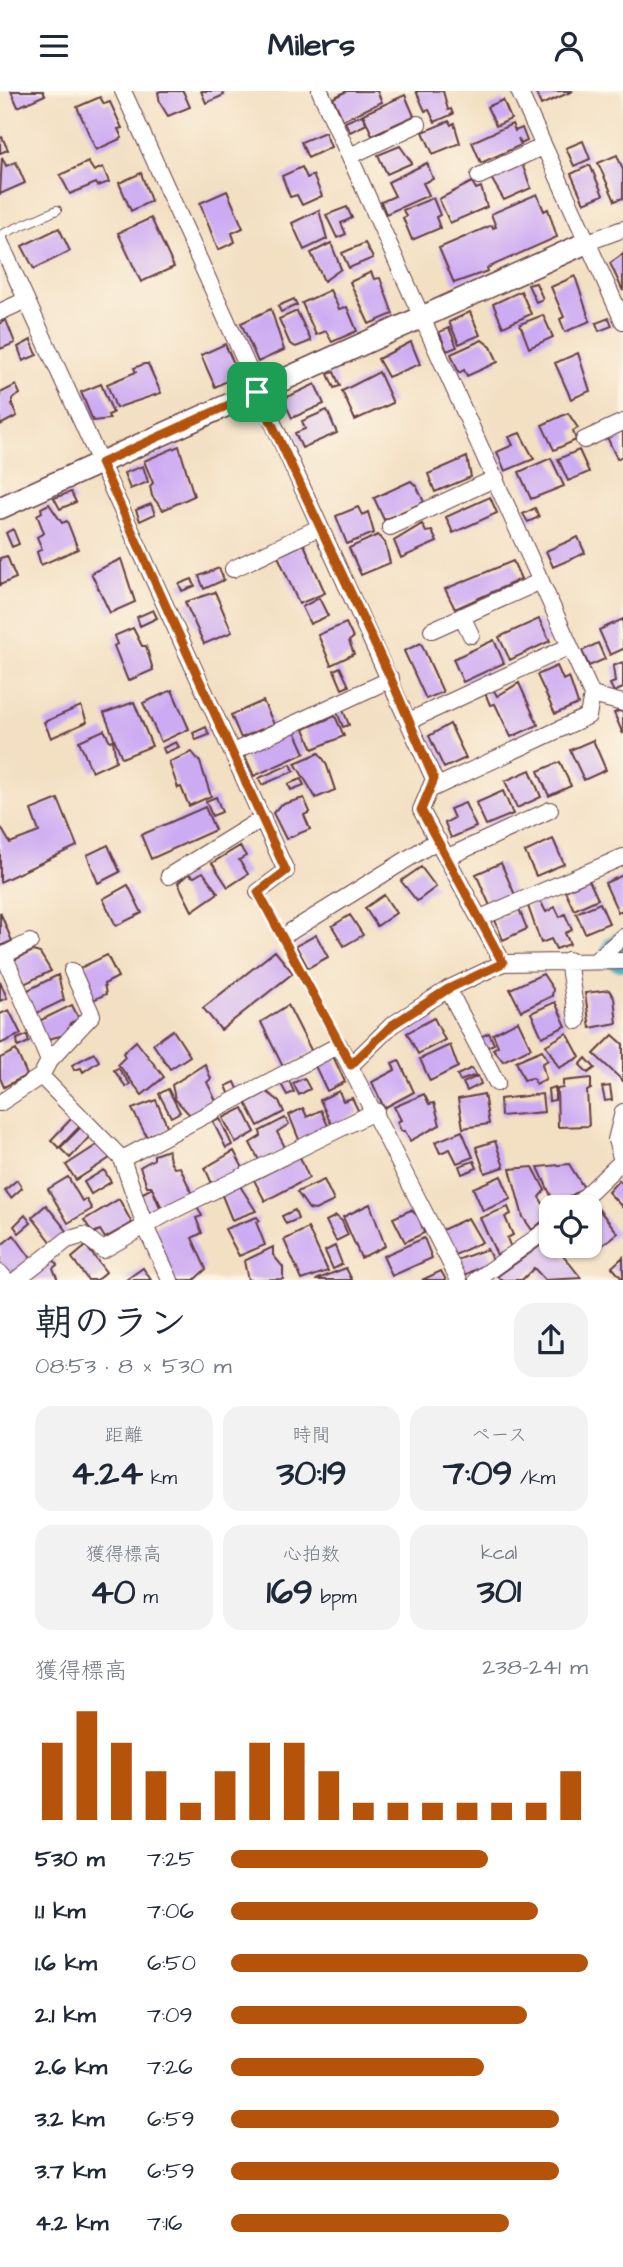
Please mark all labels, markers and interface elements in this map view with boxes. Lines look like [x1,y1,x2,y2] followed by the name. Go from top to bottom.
[268,23,355,68] text: Milers
[35,27,73,65] icon: menu
[550,27,588,65] icon: person
[227,362,287,422] pin
[238,373,276,411] icon: arrive
[539,1195,602,1258] map controls
[539,1195,602,1258] button: locate
[35,1298,187,1350] text: 朝のラン
[514,1303,588,1377] button: share
[35,1350,232,1382] text: 08:53 · 8 × 530 m
[105,1422,143,1449] text: 距離
[292,1422,331,1449] text: 時間
[471,1422,527,1449] text: ペース
[70,1449,143,1498] text: 4.24
[276,1449,347,1498] text: 30:19
[443,1449,513,1498] text: 7:09
[143,1465,177,1492] text: km
[513,1465,555,1492] text: /km
[481,1540,517,1567] text: kcal
[86,1541,162,1568] text: 獲得標高
[283,1541,340,1568] text: 心拍数
[477,1567,521,1616] text: 301
[90,1568,136,1617] text: 40
[266,1568,313,1617] text: 169
[136,1584,158,1611] text: m
[313,1584,356,1611] text: bpm
[482,1651,588,1683] text: 238–241 m
[35,1655,127,1687] text: 獲得標高
[35,1843,105,1875] text: 530 m
[147,1843,194,1875] text: 7:25
[35,1895,85,1927] text: 1.1 km
[147,1895,194,1927] text: 7:06
[35,1947,97,1979] text: 1.6 km
[147,1947,196,1979] text: 6:50
[35,1999,96,2031] text: 2.1 km
[147,1999,193,2031] text: 7:09
[35,2051,107,2083] text: 2.6 km
[147,2051,193,2083] text: 7:26
[35,2103,104,2135] text: 3.2 km
[147,2103,195,2135] text: 6:59
[35,2155,105,2187] text: 3.7 km
[147,2155,195,2187] text: 6:59
[35,2207,108,2239] text: 4.2 km
[147,2207,182,2239] text: 7:16

